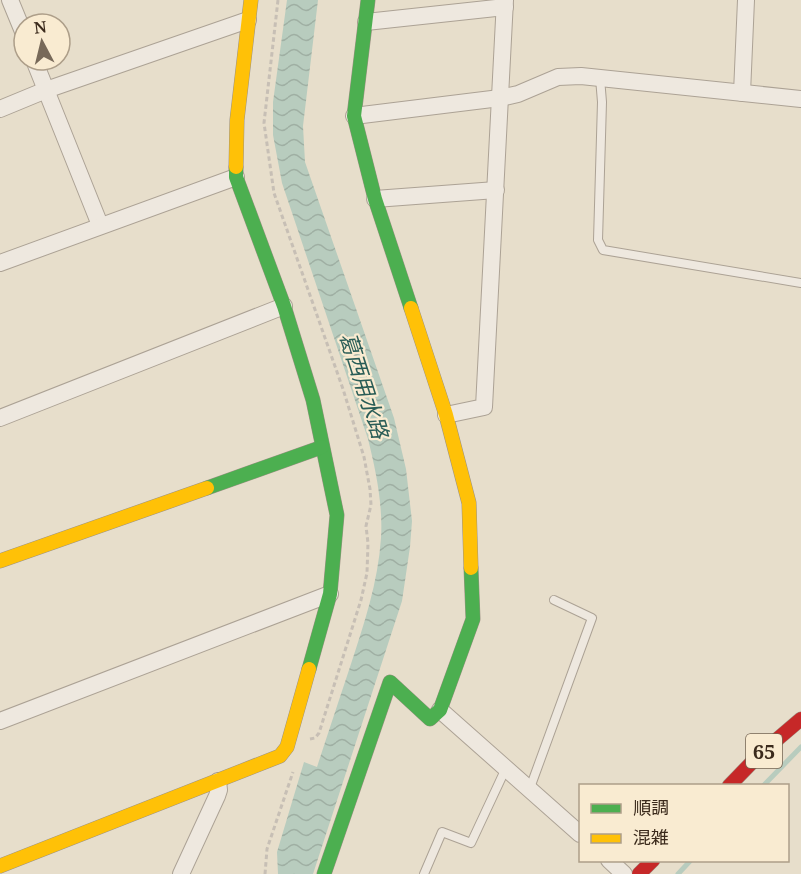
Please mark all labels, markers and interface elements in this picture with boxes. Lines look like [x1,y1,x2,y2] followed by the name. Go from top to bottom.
[12,12,72,72] north arrow
[33,15,48,39] text: N
[334,328,397,444] water label: 葛西用水路
[746,734,782,768] road number: 65
[579,784,789,862] legend
[633,795,669,819] text: 順調
[633,825,669,849] text: 混雑

